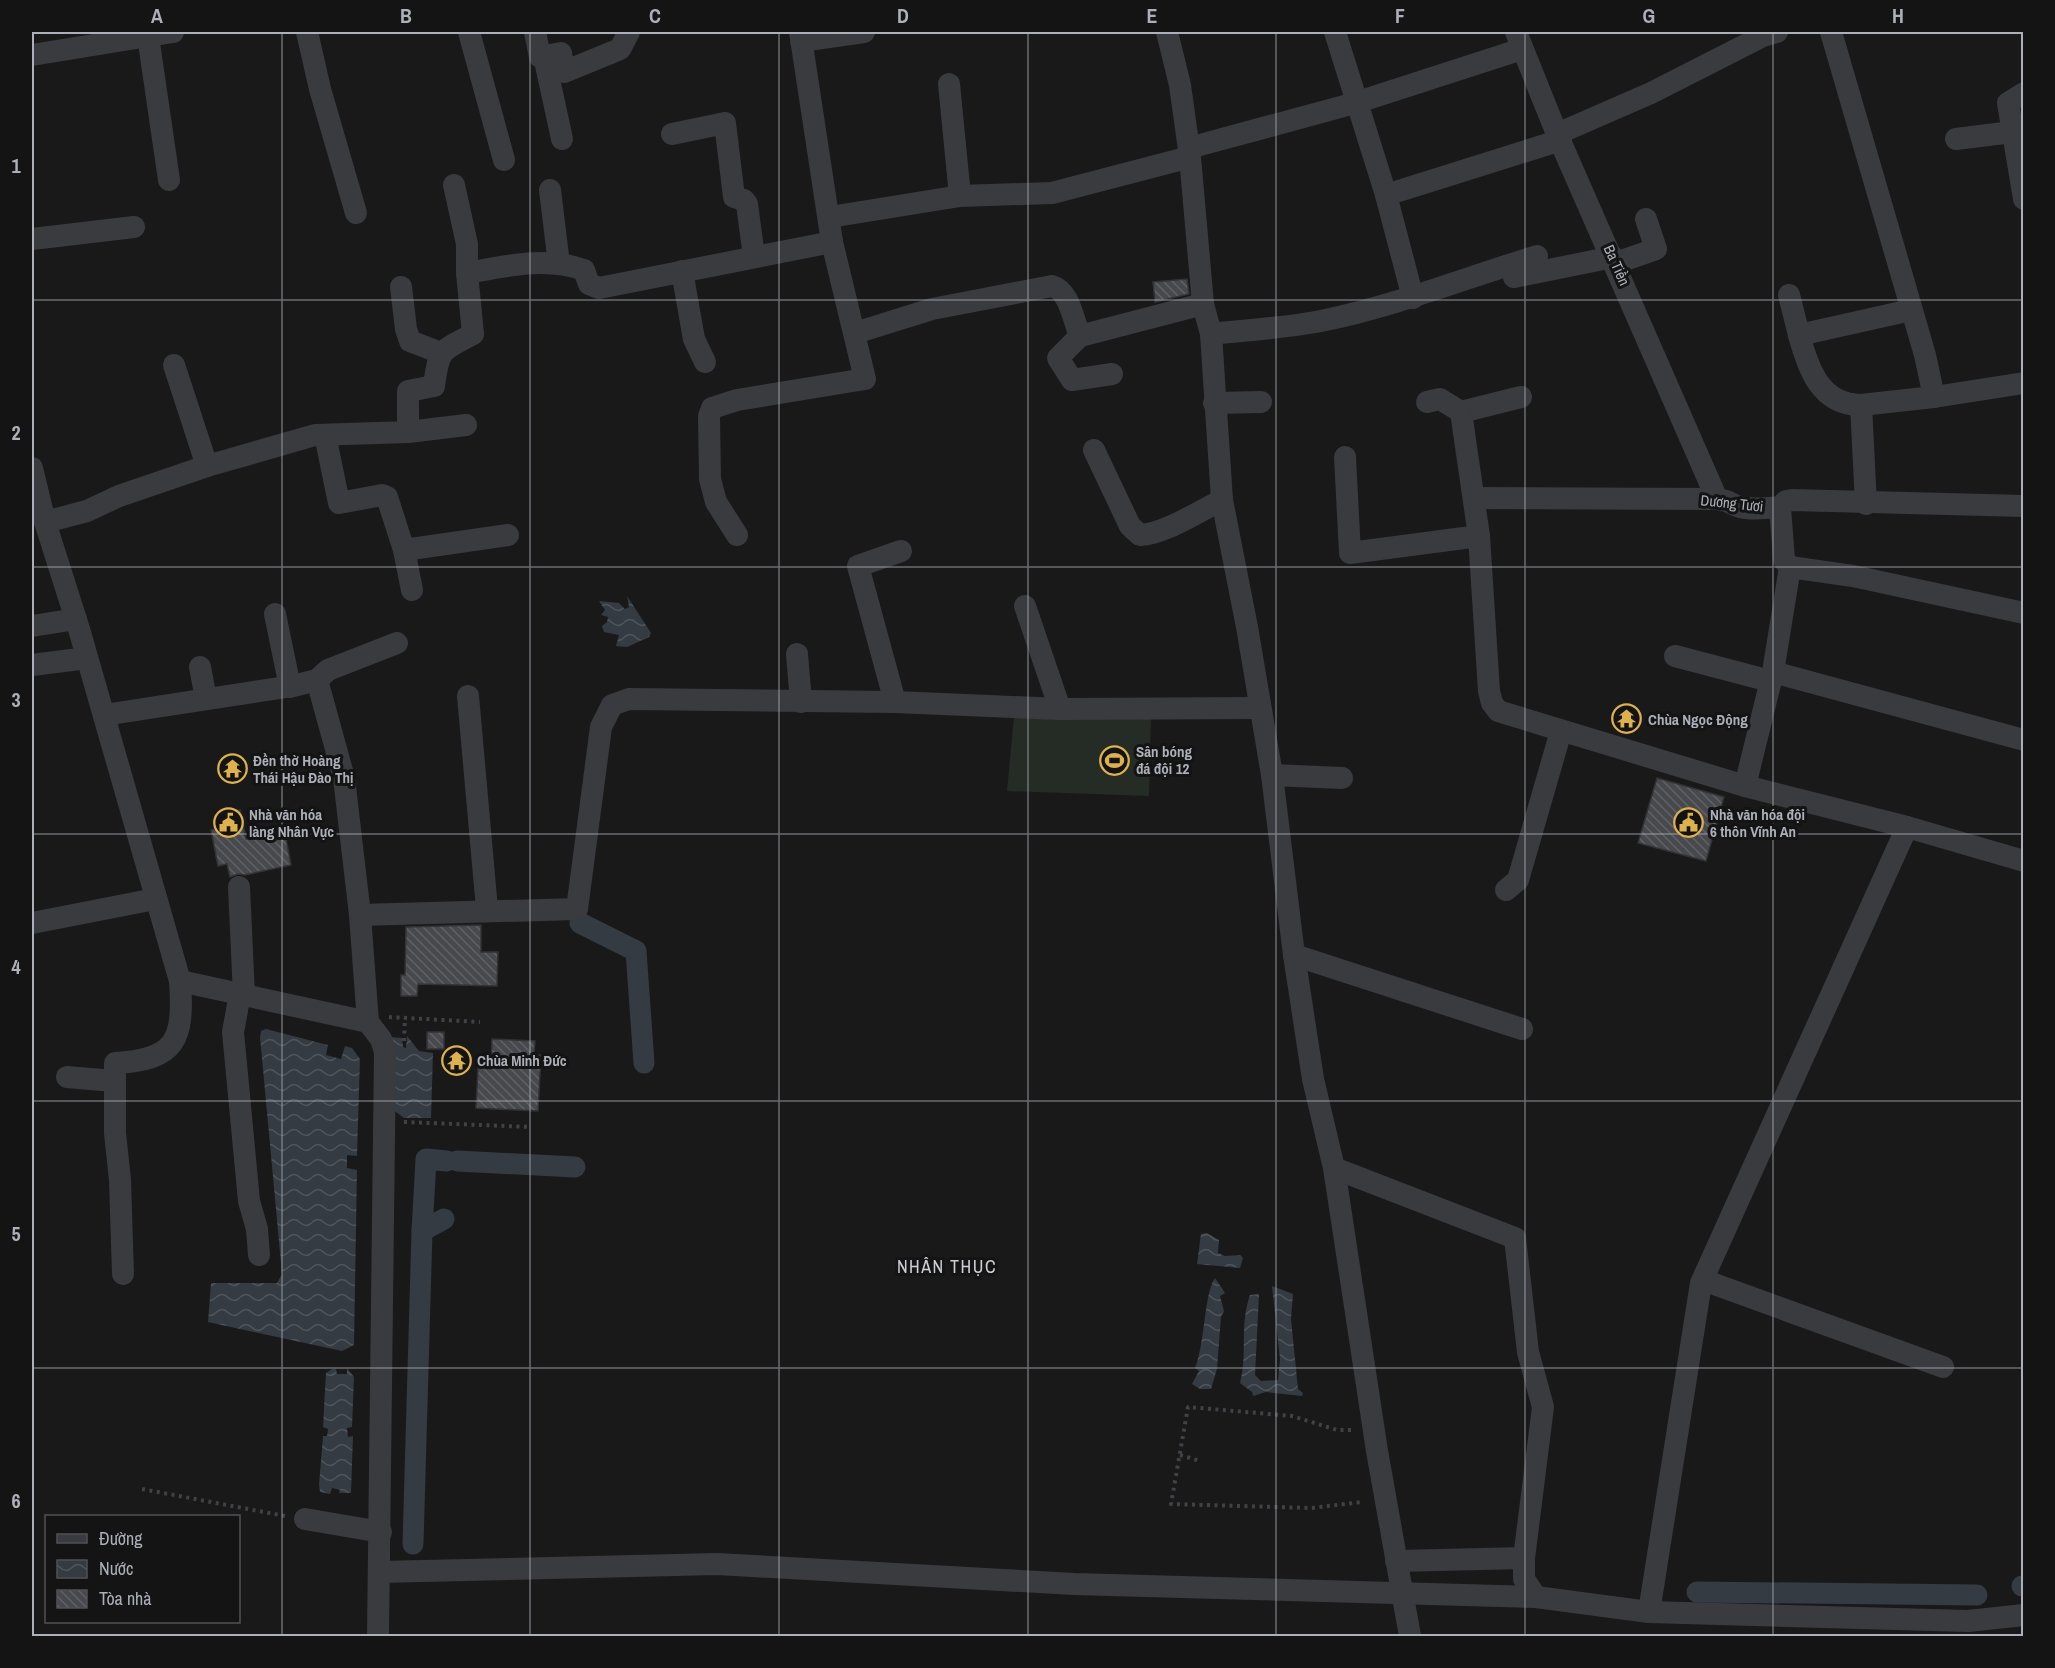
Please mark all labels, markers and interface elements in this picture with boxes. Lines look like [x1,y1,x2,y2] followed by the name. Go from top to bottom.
[151,2,163,29] text: A
[400,2,412,29] text: B
[649,2,661,29] text: C
[897,2,909,29] text: D
[1147,2,1158,29] text: E
[1395,2,1405,29] text: F
[1643,2,1655,29] text: G
[1892,2,1904,29] text: H
[11,152,21,179] text: 1
[1599,241,1635,289] street label: Ba Tiền
[11,419,21,446] text: 2
[1700,489,1764,517] street label: Dương Tươi
[11,686,21,713] text: 3
[1611,703,1643,735] temple icon: Chùa Ngọc Động
[1648,709,1748,730] place label: Chùa Ngọc Động
[1136,741,1193,779] place label: Sân bóng đá đội 12
[1099,744,1131,776] sports icon: Sân bóng đá đội 12
[253,750,353,788] place label: Đền thờ Hoàng Thái Hậu Đào Thị
[216,753,248,785] temple icon: Đền thờ Hoàng Thái Hậu Đào Thị
[249,804,334,842] place label: Nhà văn hóa làng Nhân Vực
[1710,804,1805,842] place label: Nhà văn hóa đội 6 thôn Vĩnh An
[212,807,244,839] public building icon: Nhà văn hóa làng Nhân Vực
[1673,807,1705,839] public building icon: Nhà văn hóa đội 6 thôn Vĩnh An
[11,953,21,980] text: 4
[440,1044,472,1076] temple icon: Chùa Minh Đức
[477,1050,567,1071] place label: Chùa Minh Đức
[11,1220,21,1247] text: 5
[897,1254,997,1279] district label: NHÂN THỤC
[11,1487,21,1514] text: 6
[45,1515,240,1623] legend
[99,1526,143,1551] text: Đường
[99,1556,133,1581] text: Nước
[99,1586,152,1611] text: Tòa nhà

